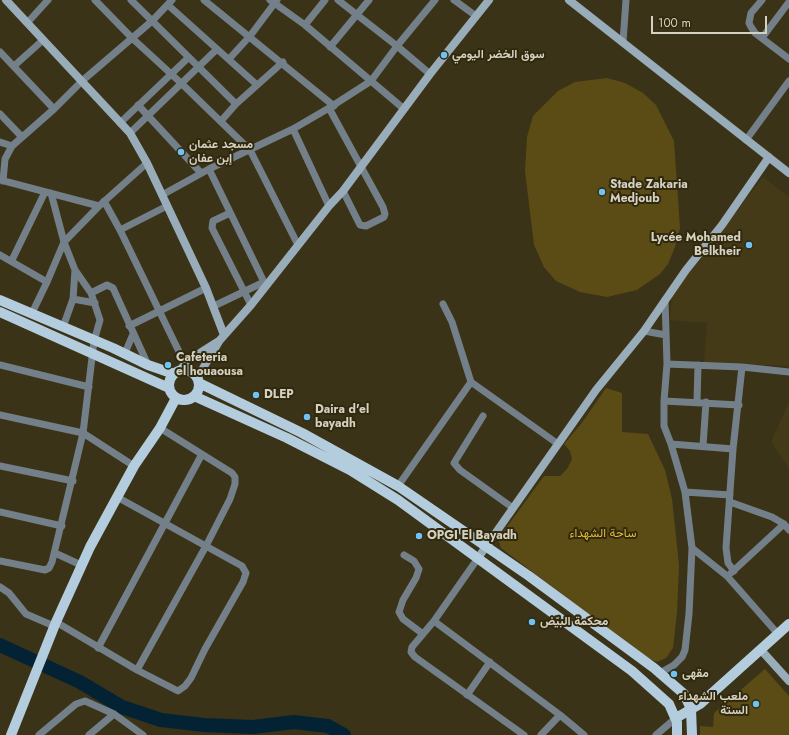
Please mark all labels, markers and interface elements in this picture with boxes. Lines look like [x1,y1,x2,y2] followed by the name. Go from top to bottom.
[653,8,769,34] scale bar
[658,14,691,32] text: 100 m
[452,48,545,62] place label: سوق الخضر اليومي
[439,50,449,60] marker: سوق الخضر اليومي
[189,138,253,166] place label: مسجد عثمان إبن عفان
[176,147,186,157] marker: مسجد عثمان إبن عفان
[610,178,688,206] place label: Stade Zakaria Medjoub
[597,187,607,197] marker: Stade Zakaria Medjoub
[651,231,741,259] place label: Lycée Mohamed Belkheir
[744,240,754,250] marker: Lycée Mohamed Belkheir
[176,351,243,379] place label: Cafeteria el houaousa
[163,360,173,370] marker: Cafeteria el houaousa
[264,388,294,402] place label: DLEP
[251,390,261,400] marker: DLEP
[315,403,369,431] place label: Daira d'el bayadh
[302,412,312,422] marker: Daira d'el bayadh
[570,527,636,541] park label: ساحة الشهداء
[427,529,517,543] place label: OPGI El Bayadh
[414,531,424,541] marker: OPGI El Bayadh
[540,615,608,629] place label: محكمة البيّض
[527,617,537,627] marker: محكمة البيّض
[682,667,709,681] place label: مقهى
[669,669,679,679] marker: مقهى
[678,690,748,718] place label: ملعب الشهداء الستة
[751,699,761,709] marker: ملعب الشهداء الستة

